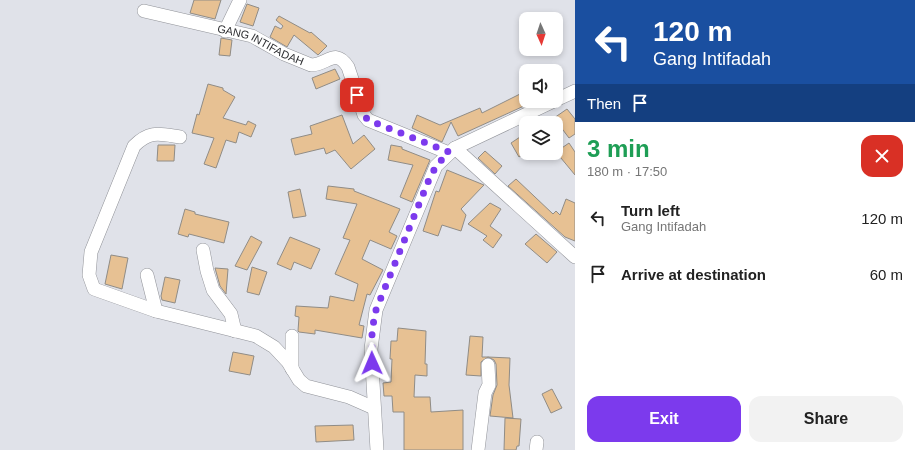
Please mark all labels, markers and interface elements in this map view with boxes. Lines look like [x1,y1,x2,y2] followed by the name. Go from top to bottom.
[519,12,563,56] north arrow
[519,12,563,160] map controls
[587,16,639,68] icon: left
[653,16,732,47] text: 120 m
[216,22,306,67] street label: GANG INTIFADAH
[653,49,771,69] text: Gang Intifadah
[519,64,563,108] button: sound
[340,78,374,112] pin
[346,84,368,106] icon: arrive
[629,92,651,114] icon: arrive
[587,95,621,112] text: Then
[519,116,563,160] button: layers
[587,135,650,162] text: 3 min
[861,135,903,177] button: close
[587,164,667,179] text: 180 m · 17:50
[621,202,680,219] text: Turn left
[587,207,609,229] icon: left
[861,210,903,227] text: 120 m
[621,219,706,234] text: Gang Intifadah
[587,263,609,285] icon: arrive
[621,266,766,283] text: Arrive at destination
[870,266,903,283] text: 60 m
[351,342,393,384] position arrow
[587,396,741,442] button: Exit
[749,396,903,442] button: Share

